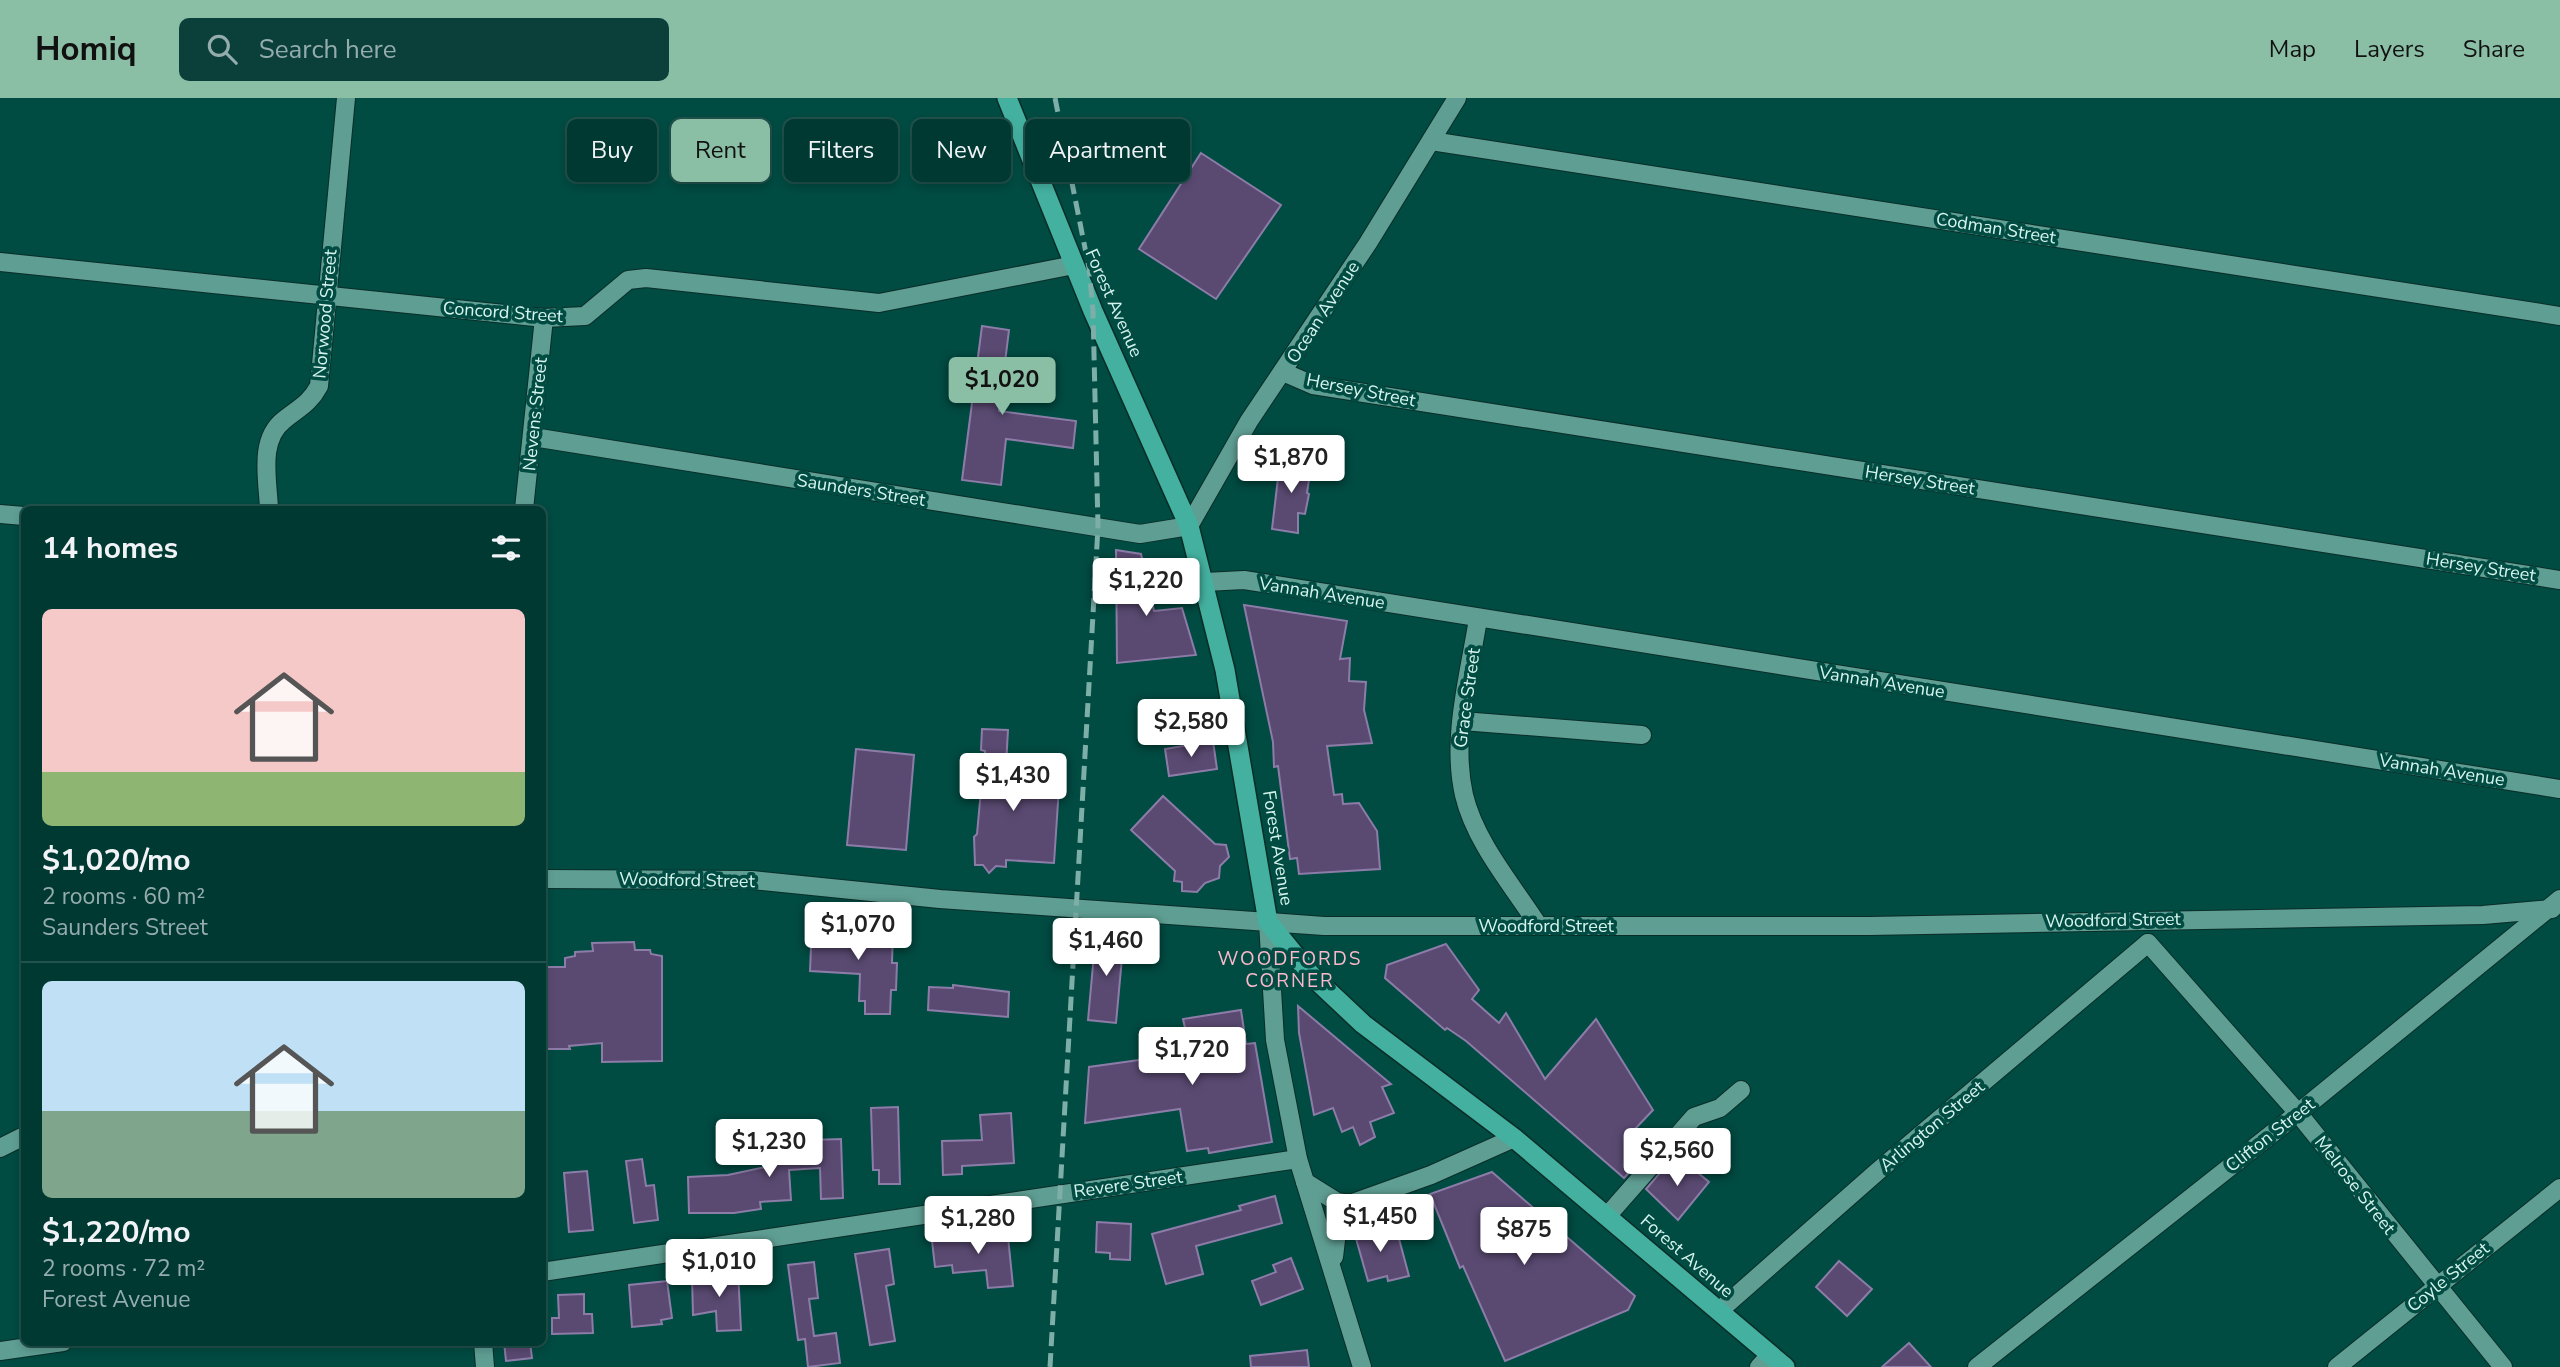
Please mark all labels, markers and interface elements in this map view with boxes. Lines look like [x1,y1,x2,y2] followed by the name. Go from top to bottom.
[179,18,669,81] search box
[35,27,137,72] text: Homiq
[203,30,241,68] icon: search
[259,32,397,67] text: Search here
[2269,33,2316,65] text: Map
[2354,33,2425,65] text: Layers
[2463,33,2525,65] text: Share
[567,119,657,182] chip: Buy
[671,119,770,182] chip: Rent
[784,119,898,182] chip: Filters
[912,119,1011,182] chip: New
[1025,119,1190,182] chip: Apartment
[1934,207,2058,249] street label: Codman Street
[1079,245,1149,361] street label: Forest Avenue
[307,248,343,380] street label: Norwood Street
[1281,256,1365,368] street label: Ocean Avenue
[442,296,565,328] street label: Concord Street
[517,355,553,472] street label: Nevens Street
[945,358,1059,417] pin: $1,020
[965,364,1039,395] text: $1,020
[1304,368,1418,412] street label: Hersey Street
[1234,436,1348,495] pin: $1,870
[1254,442,1328,473] text: $1,870
[1863,459,1977,501] street label: Hersey Street
[795,468,928,512] street label: Saunders Street
[42,528,178,569] text: 14 homes
[487,529,525,567] icon: filters
[2424,546,2538,588] street label: Hersey Street
[1089,559,1203,618] pin: $1,220
[1109,565,1183,596] text: $1,220
[1256,571,1387,615] street label: Vannah Avenue
[1448,646,1486,749] street label: Grace Street
[221,654,347,780] icon: home
[1816,660,1947,704] street label: Vannah Avenue
[1134,700,1248,759] pin: $2,580
[1154,706,1228,737] text: $2,580
[2376,748,2507,792] street label: Vannah Avenue
[956,754,1070,813] pin: $1,430
[976,760,1050,791] text: $1,430
[1257,789,1299,907] street label: Forest Avenue
[42,840,191,881] text: $1,020/mo
[619,867,756,893] street label: Woodford Street
[42,881,205,912] text: 2 rooms · 60 m²
[801,902,915,962] pin: $1,070
[2045,907,2182,933] street label: Woodford Street
[821,909,895,940] text: $1,070
[42,912,208,943] text: Saunders Street
[1478,914,1614,938] street label: Woodford Street
[1049,918,1163,978] pin: $1,460
[1069,925,1143,956] text: $1,460
[1217,946,1363,994] district label: WOODFORDS CORNER
[221,1026,347,1152] icon: home
[1135,1028,1249,1087] pin: $1,720
[1155,1034,1229,1065] text: $1,720
[1874,1075,1990,1177] street label: Arlington Street
[2220,1092,2320,1178] street label: Clifton Street
[712,1119,826,1179] pin: $1,230
[732,1126,806,1157] text: $1,230
[1620,1128,1734,1188] pin: $2,560
[2309,1131,2401,1240] street label: Melrose Street
[1640,1135,1714,1166] text: $2,560
[1072,1164,1185,1204] street label: Revere Street
[1323,1194,1437,1254] pin: $1,450
[921,1196,1035,1256] pin: $1,280
[1343,1201,1417,1232] text: $1,450
[941,1203,1015,1234] text: $1,280
[1483,1208,1565,1267] pin: $875
[1635,1209,1739,1303] street label: Forest Avenue
[42,1212,191,1253] text: $1,220/mo
[1496,1214,1552,1245] text: $875
[2402,1236,2495,1318] street label: Coyle Street
[662,1240,776,1299] pin: $1,010
[682,1246,756,1277] text: $1,010
[42,1253,205,1284] text: 2 rooms · 72 m²
[42,1284,190,1315] text: Forest Avenue

